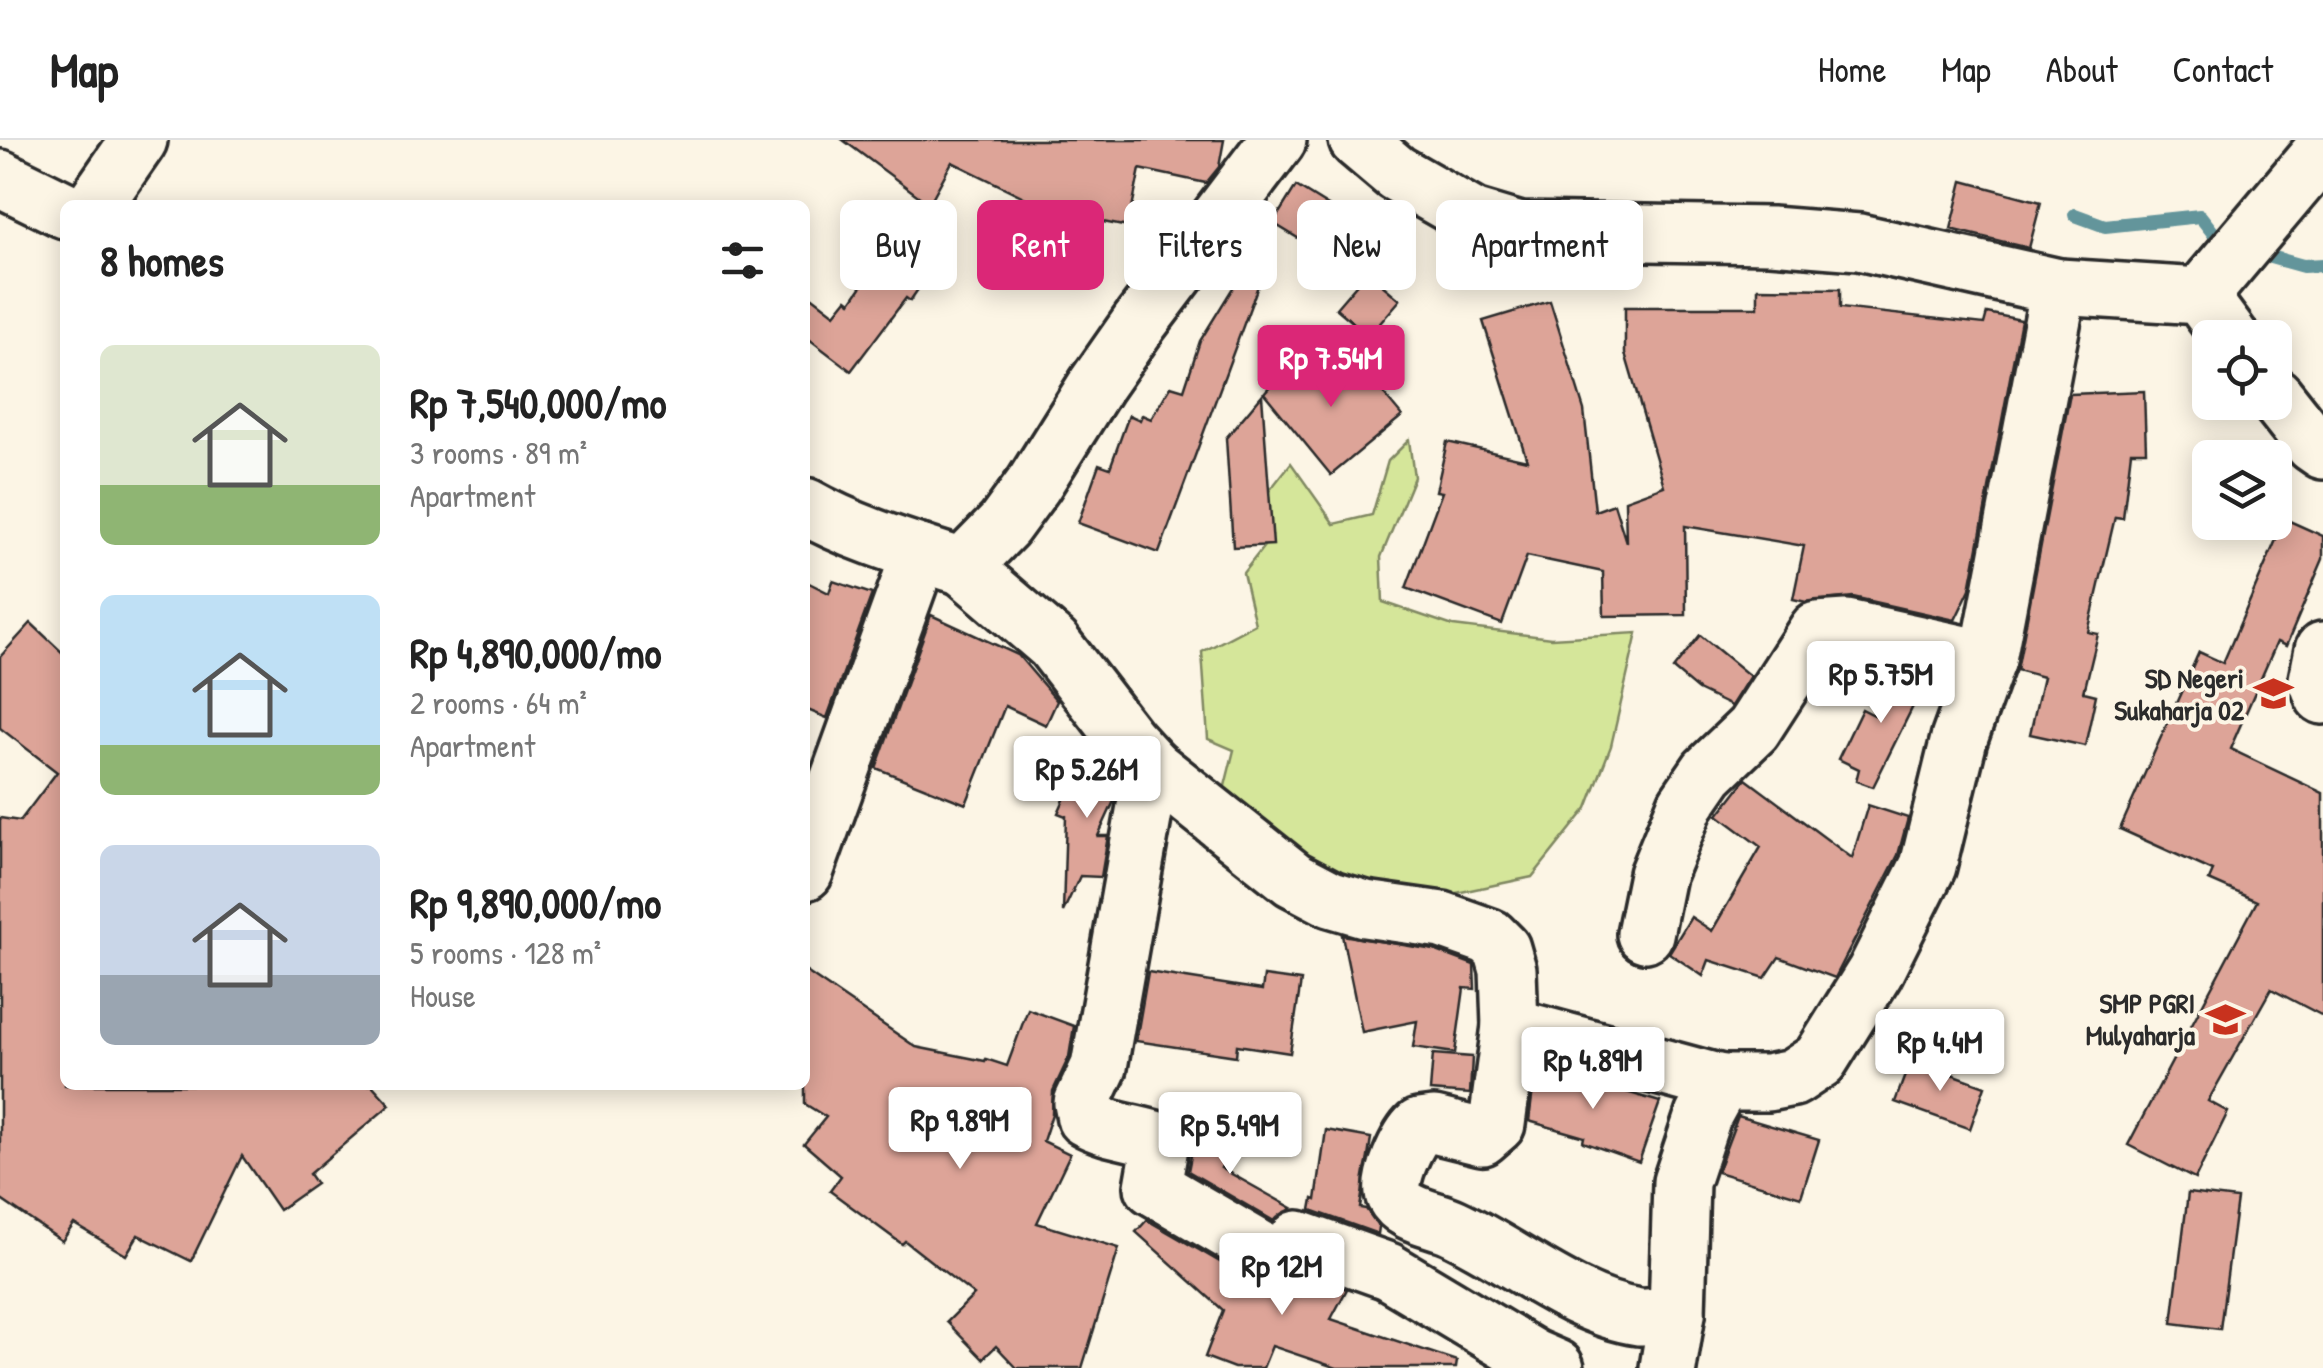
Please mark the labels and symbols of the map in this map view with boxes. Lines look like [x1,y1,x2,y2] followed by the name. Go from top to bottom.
[1228,325,1434,410] pin: Rp 7.54M
[1778,641,1984,726] pin: Rp 5.75M
[2114,659,2245,729] place label: SD Negeri Sukaharja 02
[2253,673,2295,715] school or university icon: SD Negeri Sukaharja 02
[984,736,1190,821] pin: Rp 5.26M
[2086,984,2195,1055] place label: SMP PGRI Mulyaharja
[2204,998,2246,1040] school or university icon: SMP PGRI Mulyaharja
[1848,1009,2032,1094] pin: Rp 4.4M
[1490,1027,1696,1112] pin: Rp 4.89M
[857,1087,1063,1172] pin: Rp 9.89M
[1127,1092,1333,1177] pin: Rp 5.49M
[1201,1233,1363,1318] pin: Rp 12M

